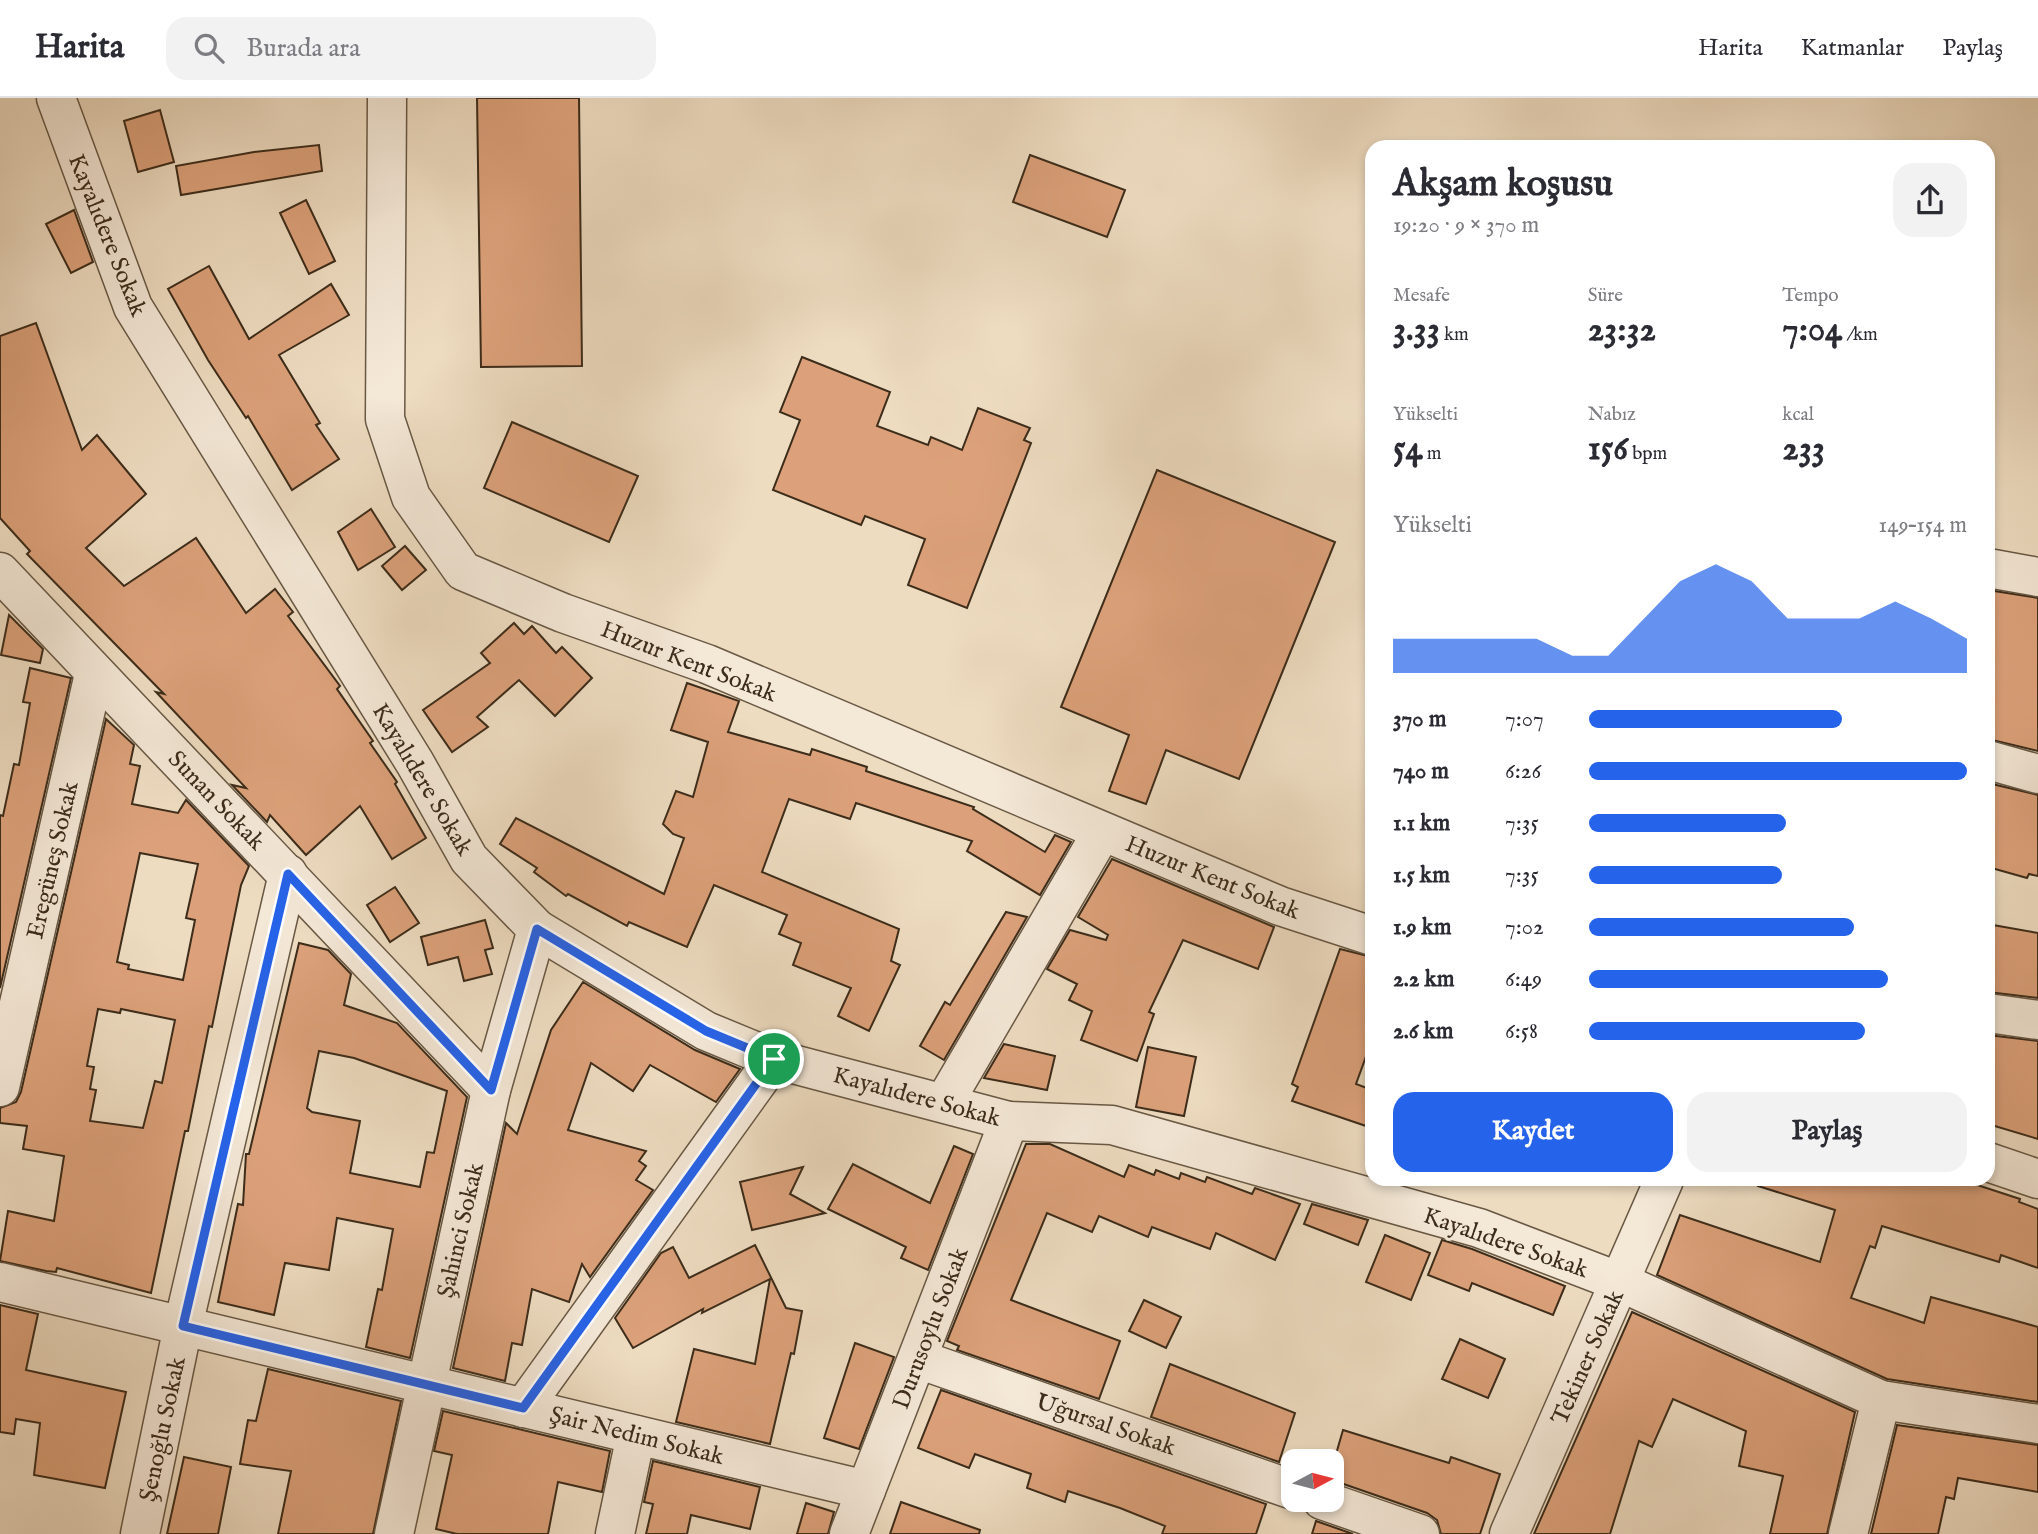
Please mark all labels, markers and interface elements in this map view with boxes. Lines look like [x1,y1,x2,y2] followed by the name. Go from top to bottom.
[166,17,656,80] search box
[35,27,124,69] text: Harita
[190,29,228,67] icon: search
[246,32,360,65] text: Burada ara
[1698,33,1763,64] text: Harita
[1801,33,1904,64] text: Katmanlar
[1942,33,2003,64] text: Paylaş
[60,150,153,321] street label: Kayalıdere Sokak
[1393,161,1613,209] text: Akşam koşusu
[1893,163,1967,237] button: share
[1393,211,1539,240] text: 19:20 · 9 × 370 m
[1393,284,1450,308] text: Mesafe
[1588,284,1623,308] text: Süre
[1782,284,1838,308] text: Tempo
[1393,308,1440,353] text: 3.33
[1588,308,1656,353] text: 23:32
[1782,308,1842,353] text: 7:04
[1440,323,1469,347] text: km
[1842,323,1878,347] text: /km
[1393,403,1458,427] text: Yükselti
[1588,403,1636,427] text: Nabız
[1782,403,1814,427] text: kcal
[1393,427,1423,472] text: 54
[1588,427,1628,472] text: 156
[1782,427,1825,472] text: 233
[1423,442,1442,466] text: m
[1628,442,1667,466] text: bpm
[1393,511,1472,540] text: Yükselti
[1879,511,1967,540] text: 149–154 m
[596,615,781,710] street label: Huzur Kent Sokak
[364,698,480,862] street label: Kayalıdere Sokak
[1393,705,1446,734] text: 370 m
[1505,705,1544,734] text: 7:07
[161,745,271,858] street label: Sunan Sokak
[1393,757,1449,786] text: 740 m
[1505,757,1541,786] text: 6:26
[20,778,87,942] street label: Eregüneş Sokak
[1393,809,1450,838] text: 1.1 km
[1505,809,1539,838] text: 7:35
[1120,829,1305,928] street label: Huzur Kent Sokak
[1393,861,1450,890] text: 1.5 km
[1505,861,1539,890] text: 7:35
[1393,913,1452,942] text: 1.9 km
[1505,913,1544,942] text: 7:02
[1393,965,1455,994] text: 2.2 km
[1505,965,1542,994] text: 6:49
[1393,1017,1454,1046] text: 2.6 km
[1505,1017,1538,1046] text: 6:58
[744,1029,804,1089] pin
[755,1040,793,1078] icon: arrive
[829,1060,1004,1135] street label: Kayalıdere Sokak
[1393,1092,1673,1172] button: Kaydet
[1687,1092,1967,1172] button: Paylaş
[431,1160,492,1301] street label: Şahinci Sokak
[1419,1201,1592,1286] street label: Kayalıdere Sokak
[886,1243,977,1414] street label: Durusoylu Sokak
[1545,1285,1632,1430] street label: Tekiner Sokak
[133,1354,194,1505] street label: Şenoğlu Sokak
[1031,1387,1180,1464] street label: Uğursal Sokak
[546,1400,727,1473] street label: Şair Nedim Sokak
[1281,1449,1344,1512] north arrow
[1281,1449,1344,1512] map controls

